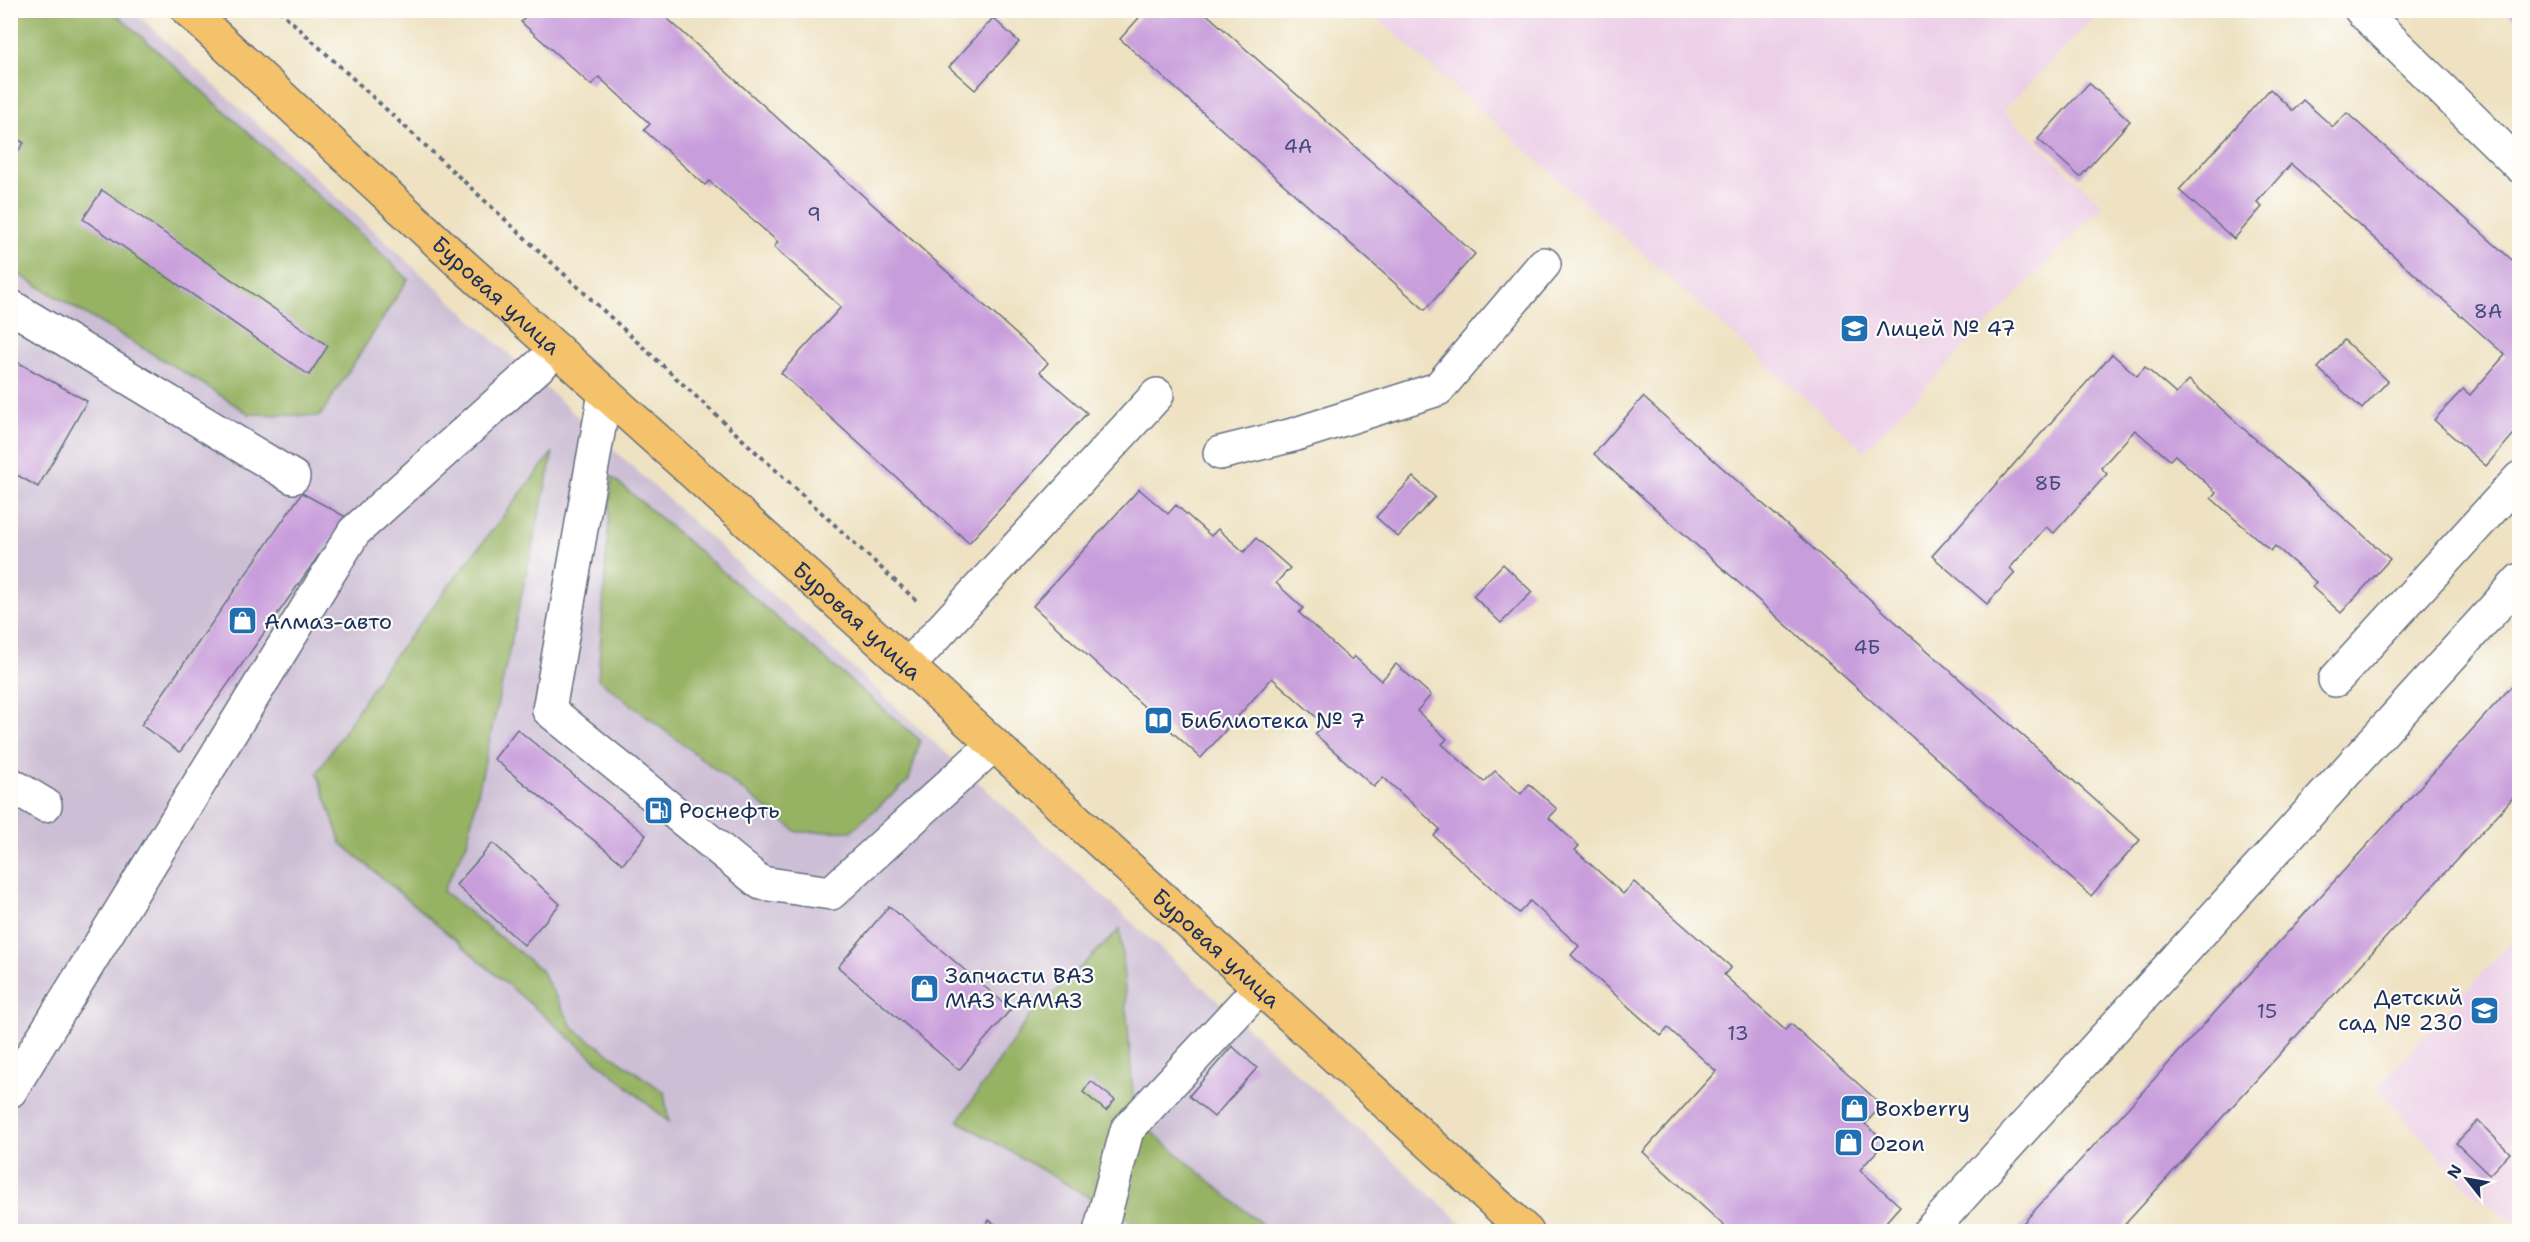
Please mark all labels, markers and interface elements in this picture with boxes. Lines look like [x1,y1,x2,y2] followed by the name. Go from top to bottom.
[1284,133,1312,159] house number: 4А
[807,201,821,227] house number: 9
[425,230,567,361] street label: Буровая улица
[2474,298,2502,324] house number: 8А
[1839,312,1871,344] school or university icon: Лицей № 47
[1876,314,2016,343] place label: Лицей № 47
[2034,470,2062,496] house number: 8Б
[786,555,928,687] street label: Буровая улица
[227,605,259,637] shop icon: Алмаз-авто
[264,607,392,636] place label: Алмаз-авто
[1853,634,1881,660] house number: 4Б
[1143,704,1175,736] library icon: Библиотека № 7
[1180,706,1365,735] place label: Библиотека № 7
[642,794,674,826] fuel station icon: Роснефть
[679,796,780,825] place label: Роснефть
[1146,882,1287,1015] street label: Буровая улица
[945,961,1094,1015] place label: Запчасти ВАЗ МАЗ КАМАЗ
[908,972,940,1004] shop icon: Запчасти ВАЗ МАЗ КАМАЗ
[2338,983,2463,1037] place label: Детский сад № 230
[2468,994,2500,1026] school or university icon: Детский сад № 230
[2257,998,2277,1024] house number: 15
[1727,1020,1749,1046] house number: 13
[1838,1092,1870,1124] shop icon: Boxberry
[1875,1094,1970,1123] place label: Boxberry
[1833,1127,1865,1159] shop icon: Ozon
[1870,1129,1925,1158] place label: Ozon
[2437,1149,2497,1209] north arrow
[2442,1161,2467,1182] text: N

